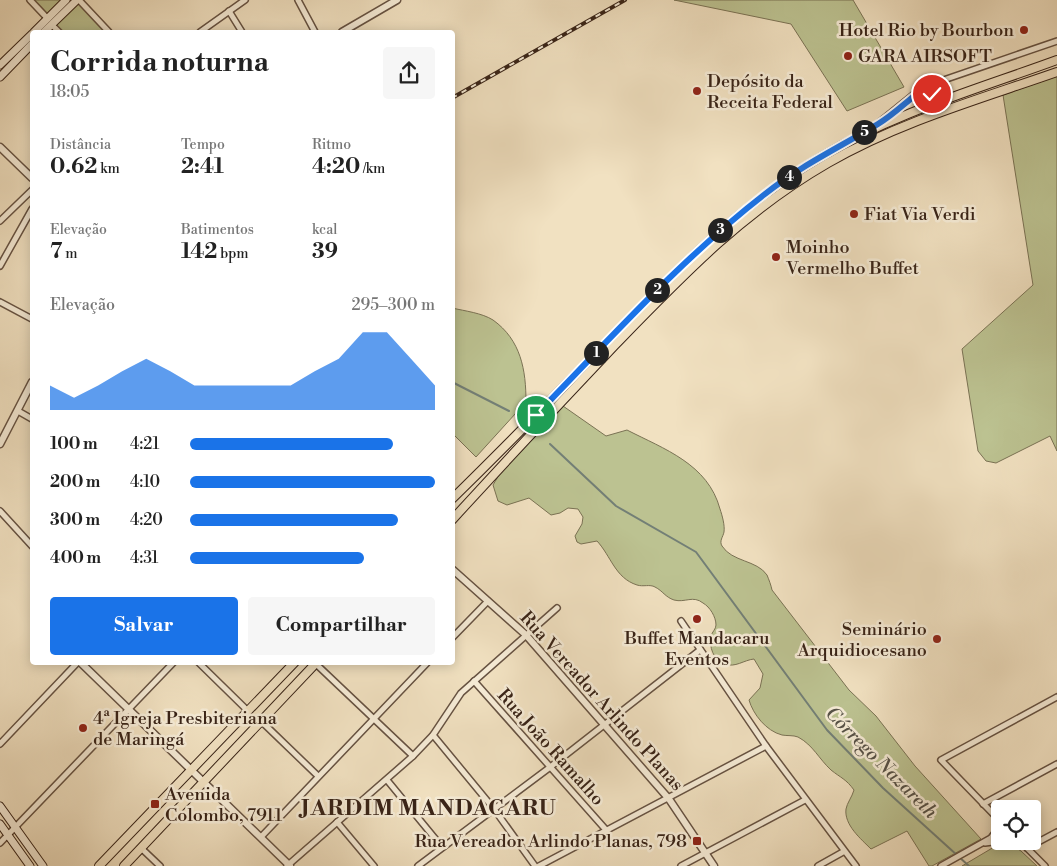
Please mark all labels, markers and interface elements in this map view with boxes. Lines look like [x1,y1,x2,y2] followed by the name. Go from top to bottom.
[839,19,1014,42] place label: Hotel Rio by Bourbon
[1018,24,1030,36] marker: Hotel Rio by Bourbon
[50,45,269,80] text: Corrida noturna
[858,45,992,68] place label: GARA AIRSOFT
[383,47,435,99] button: share
[842,50,854,62] marker: GARA AIRSOFT
[707,70,834,114] place label: Depósito da Receita Federal
[911,73,953,115] pin
[918,80,946,108] icon: check
[50,82,89,102] text: 18:05
[691,85,703,97] marker: Depósito da Receita Federal
[852,120,876,144] pin: 5
[860,123,869,141] text: 5
[50,136,111,154] text: Distância
[181,136,225,154] text: Tempo
[312,136,351,154] text: Ritmo
[50,154,97,180] text: 0.62
[181,154,224,180] text: 2:41
[312,154,360,180] text: 4:20
[97,160,120,178] text: km
[360,160,385,178] text: /km
[776,164,802,190] pin: 4
[785,168,794,186] text: 4
[864,203,976,226] place label: Fiat Via Verdi
[848,208,860,220] marker: Fiat Via Verdi
[708,218,732,242] pin: 3
[50,221,107,239] text: Elevação
[181,221,254,239] text: Batimentos
[312,221,337,239] text: kcal
[716,221,725,239] text: 3
[785,236,920,280] place label: Moinho Vermelho Buffet
[50,239,62,265] text: 7
[181,239,217,265] text: 142
[312,239,338,265] text: 39
[62,245,78,263] text: m
[217,245,249,263] text: bpm
[770,251,782,263] marker: Moinho Vermelho Buffet
[644,278,670,302] pin: 2
[653,281,662,299] text: 2
[50,295,115,315] text: Elevação
[351,295,435,315] text: 295–300 m
[584,340,608,366] pin: 1
[593,344,600,362] text: 1
[515,394,557,436] pin
[522,401,550,429] icon: arrive
[50,434,98,454] text: 100 m
[130,434,159,454] text: 4:21
[50,472,100,492] text: 200 m
[130,472,160,492] text: 4:10
[50,510,100,530] text: 300 m
[130,510,163,530] text: 4:20
[50,548,101,568] text: 400 m
[130,548,158,568] text: 4:31
[50,597,238,655] button: Salvar
[248,597,435,655] button: Compartilhar
[515,607,689,796] street label: Rua Vereador Arlindo Planas
[691,613,703,625] marker: Buffet Mandacaru Eventos
[796,618,927,662] place label: Seminário Arquidiocesano
[623,627,770,671] place label: Buffet Mandacaru Eventos
[931,633,943,645] marker: Seminário Arquidiocesano
[492,684,609,811] street label: Rua João Ramalho
[820,702,943,824] water label: Córrego Nazareth
[93,707,278,751] place label: 4ª Igreja Presbiteriana de Maringá
[77,722,89,734] marker: 4ª Igreja Presbiteriana de Maringá
[164,783,283,827] place label: Avenida Colombo, 7911
[298,795,557,822] district label: JARDIM MANDACARU
[149,798,161,810] marker: Avenida Colombo, 7911
[991,800,1041,850] map controls
[991,800,1041,850] button: locate
[414,830,687,853] place label: Rua Vereador Arlindo Planas, 798
[691,835,703,847] marker: Rua Vereador Arlindo Planas, 798

